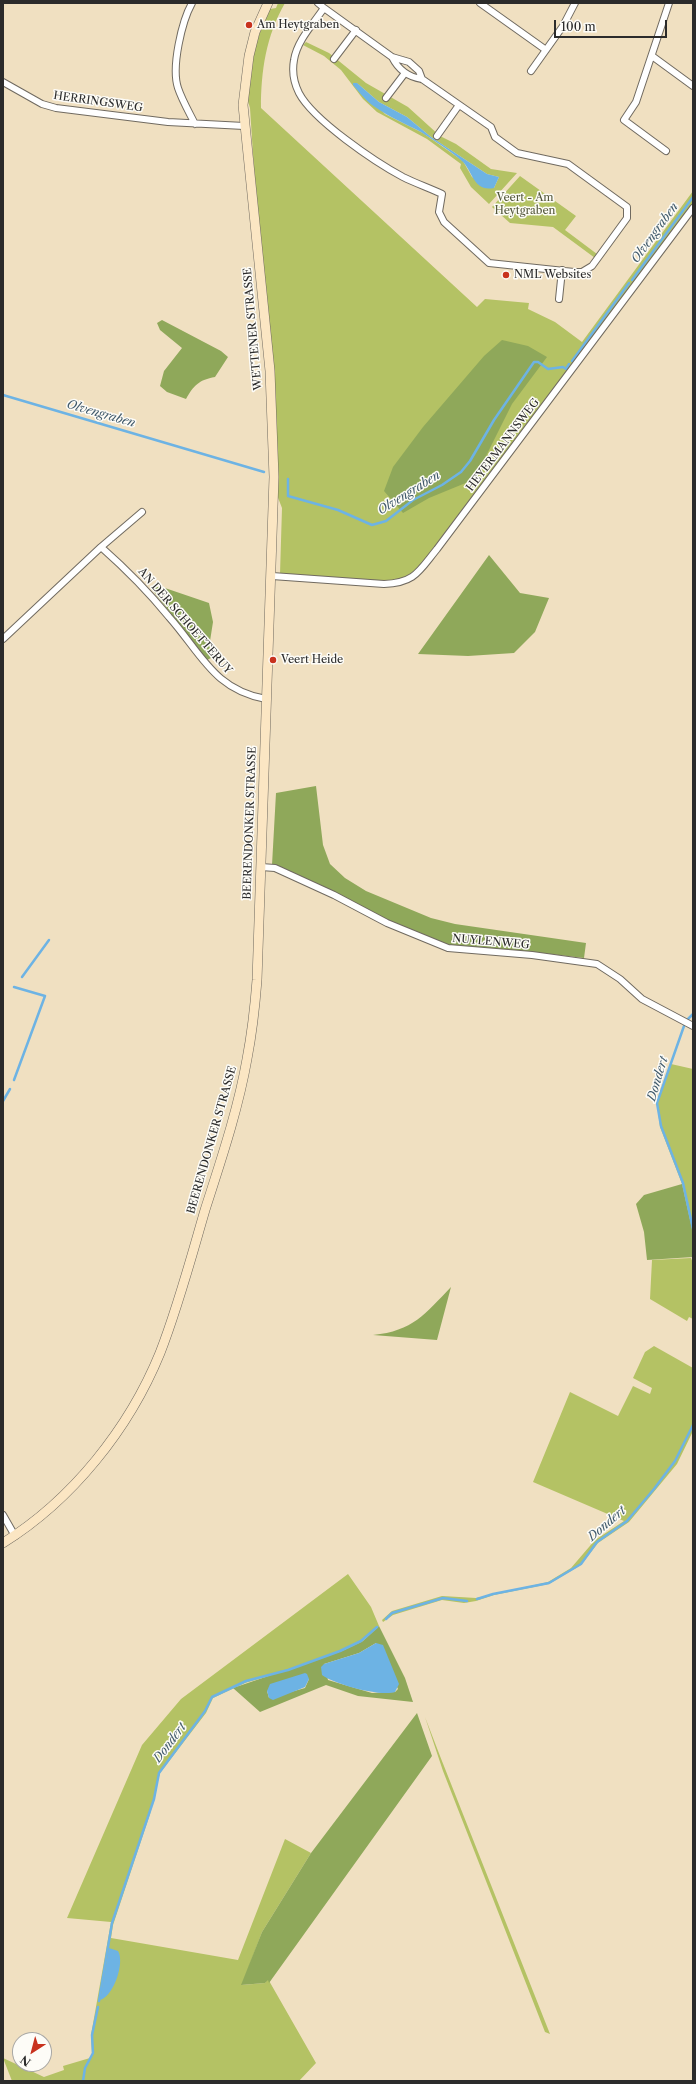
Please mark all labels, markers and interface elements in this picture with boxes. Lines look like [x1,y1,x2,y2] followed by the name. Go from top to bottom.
[556,12,669,38] scale bar
[257,18,339,32] place label: Am Heytgraben
[561,19,596,34] text: 100 m
[244,20,254,30] marker: Am Heytgraben
[52,89,144,115] street label: HERRINGSWEG
[495,191,555,217] park label: Veert - Am Heytgraben
[628,200,682,266] water label: Olvengraben
[241,267,265,391] street label: WETTENER STRASSE
[514,268,591,282] place label: NML Websites
[501,270,511,280] marker: NML Websites
[464,396,542,494] street label: HEYERMANNSWEG
[65,397,137,431] water label: Olvengraben
[375,468,443,518] water label: Olvengraben
[135,565,235,677] street label: AN DER SCHOETTERUY
[281,653,343,667] place label: Veert Heide
[268,655,278,665] marker: Veert Heide
[241,746,259,900] street label: BEERENDONKER STRASSE
[452,932,530,952] street label: NUYLENWEG
[644,1055,672,1103] water label: Dondert
[185,1064,239,1216] street label: BEERENDONKER STRASSE
[585,1504,629,1544] water label: Dondert
[151,1720,189,1766] water label: Dondert
[12,2032,52,2072] north arrow
[18,2052,34,2069] text: N

